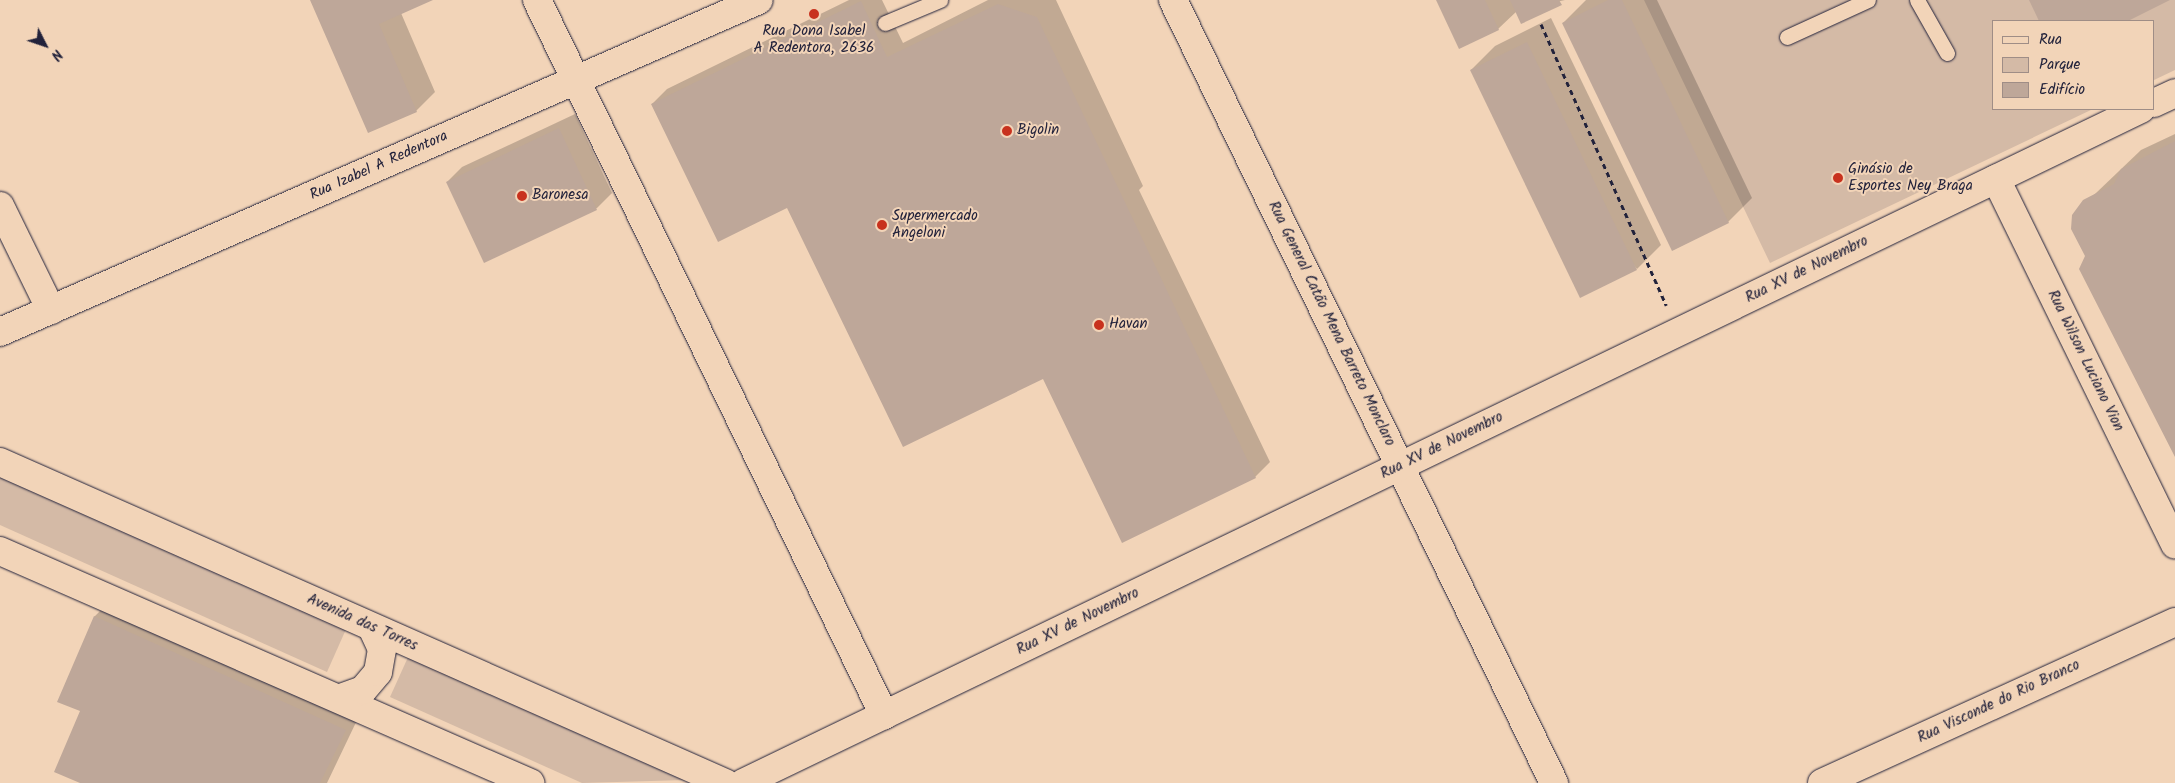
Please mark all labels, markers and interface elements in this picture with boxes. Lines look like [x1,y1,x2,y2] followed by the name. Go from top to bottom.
[808,8,820,20] marker: Rua Dona Isabel A Redentora, 2636
[20,20,70,70] north arrow
[1992,20,2155,110] legend
[754,22,874,57] place label: Rua Dona Isabel A Redentora, 2636
[2039,28,2062,52] text: Rua
[45,44,68,65] text: N
[2039,53,2080,77] text: Parque
[2039,78,2085,102] text: Edifício
[1017,122,1059,140] place label: Bigolin
[1001,125,1013,137] marker: Bigolin
[307,127,451,205] street label: Rua Izabel A Redentora
[1848,160,1973,195] place label: Ginásio de Esportes Ney Braga
[1832,172,1844,184] marker: Ginásio de Esportes Ney Braga
[532,187,589,205] place label: Baronesa
[516,190,528,202] marker: Baronesa
[1264,199,1398,449] street label: Rua General Catão Mena Barreto Monclaro
[892,207,978,242] place label: Supermercado Angeloni
[876,219,888,231] marker: Supermercado Angeloni
[1743,232,1871,308] street label: Rua XV de Novembro
[2043,287,2127,435] street label: Rua Wilson Luciano Vion
[1109,316,1147,334] place label: Havan
[1093,319,1105,331] marker: Havan
[1378,408,1506,484] street label: Rua XV de Novembro
[1014,584,1142,660] street label: Rua XV de Novembro
[304,591,420,655] street label: Avenida das Torres
[1915,656,2083,748] street label: Rua Visconde do Rio Branco

